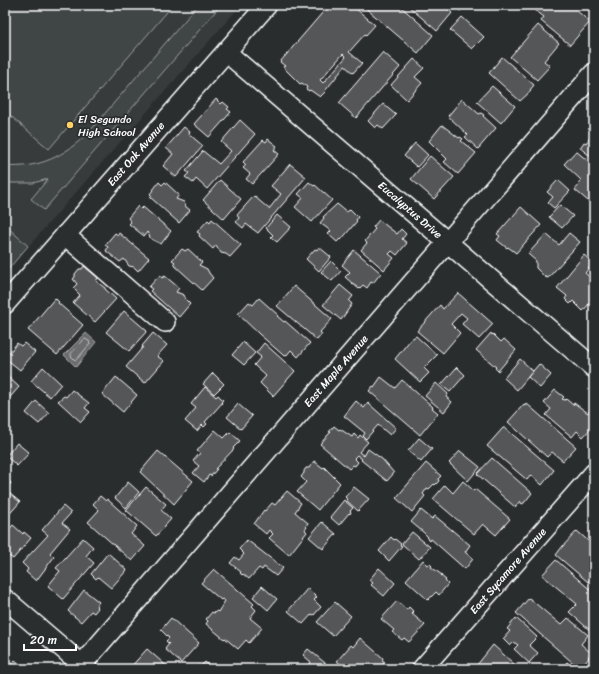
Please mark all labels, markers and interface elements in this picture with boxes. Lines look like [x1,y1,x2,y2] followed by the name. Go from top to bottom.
[78,110,136,142] place label: El Segundo High School
[102,117,170,191] street label: East Oak Avenue
[65,120,75,130] marker: El Segundo High School
[373,176,447,244] street label: Eucalyptus Drive
[299,330,374,412] street label: East Maple Avenue
[465,523,552,619] street label: East Sycamore Avenue
[24,626,76,652] scale bar
[30,629,57,651] text: 20 m

